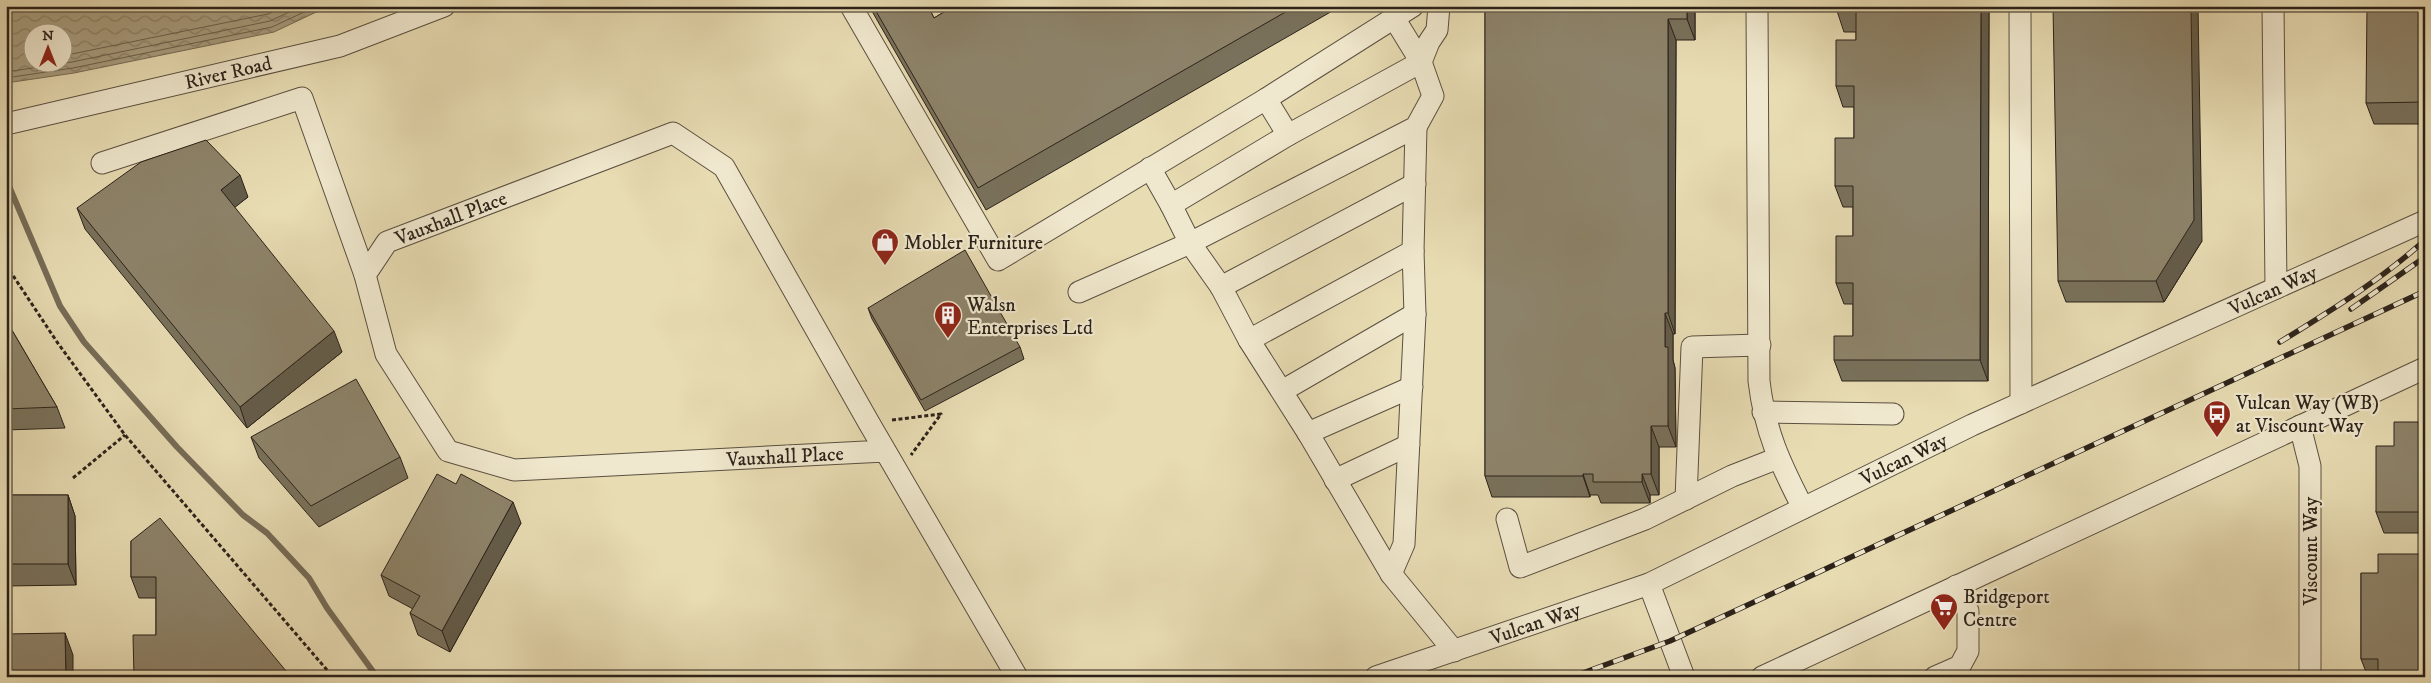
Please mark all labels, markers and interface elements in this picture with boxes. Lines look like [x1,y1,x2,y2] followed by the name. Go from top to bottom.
[22,22,72,72] north arrow
[42,27,54,45] text: N
[182,51,274,96] street label: River Road
[391,186,511,252] street label: Vauxhall Place
[870,227,900,266] shop icon: Mobler Furniture
[904,231,1043,256] place label: Mobler Furniture
[2224,260,2322,322] street label: Vulcan Way
[966,293,1093,341] place label: Walsn Enterprises Ltd
[933,300,963,339] building icon: Walsn Enterprises Ltd
[2235,391,2379,439] place label: Vulcan Way (WB) at Viscount Way
[2202,399,2232,438] bus stop icon: Vulcan Way (WB) at Viscount Way
[1855,428,1952,493] street label: Vulcan Way
[725,442,844,473] street label: Vauxhall Place
[2299,496,2324,606] street label: Viscount Way
[1963,585,2050,633] place label: Bridgeport Centre
[1929,592,1959,631] supermarket icon: Bridgeport Centre
[1486,597,1585,652] street label: Vulcan Way

